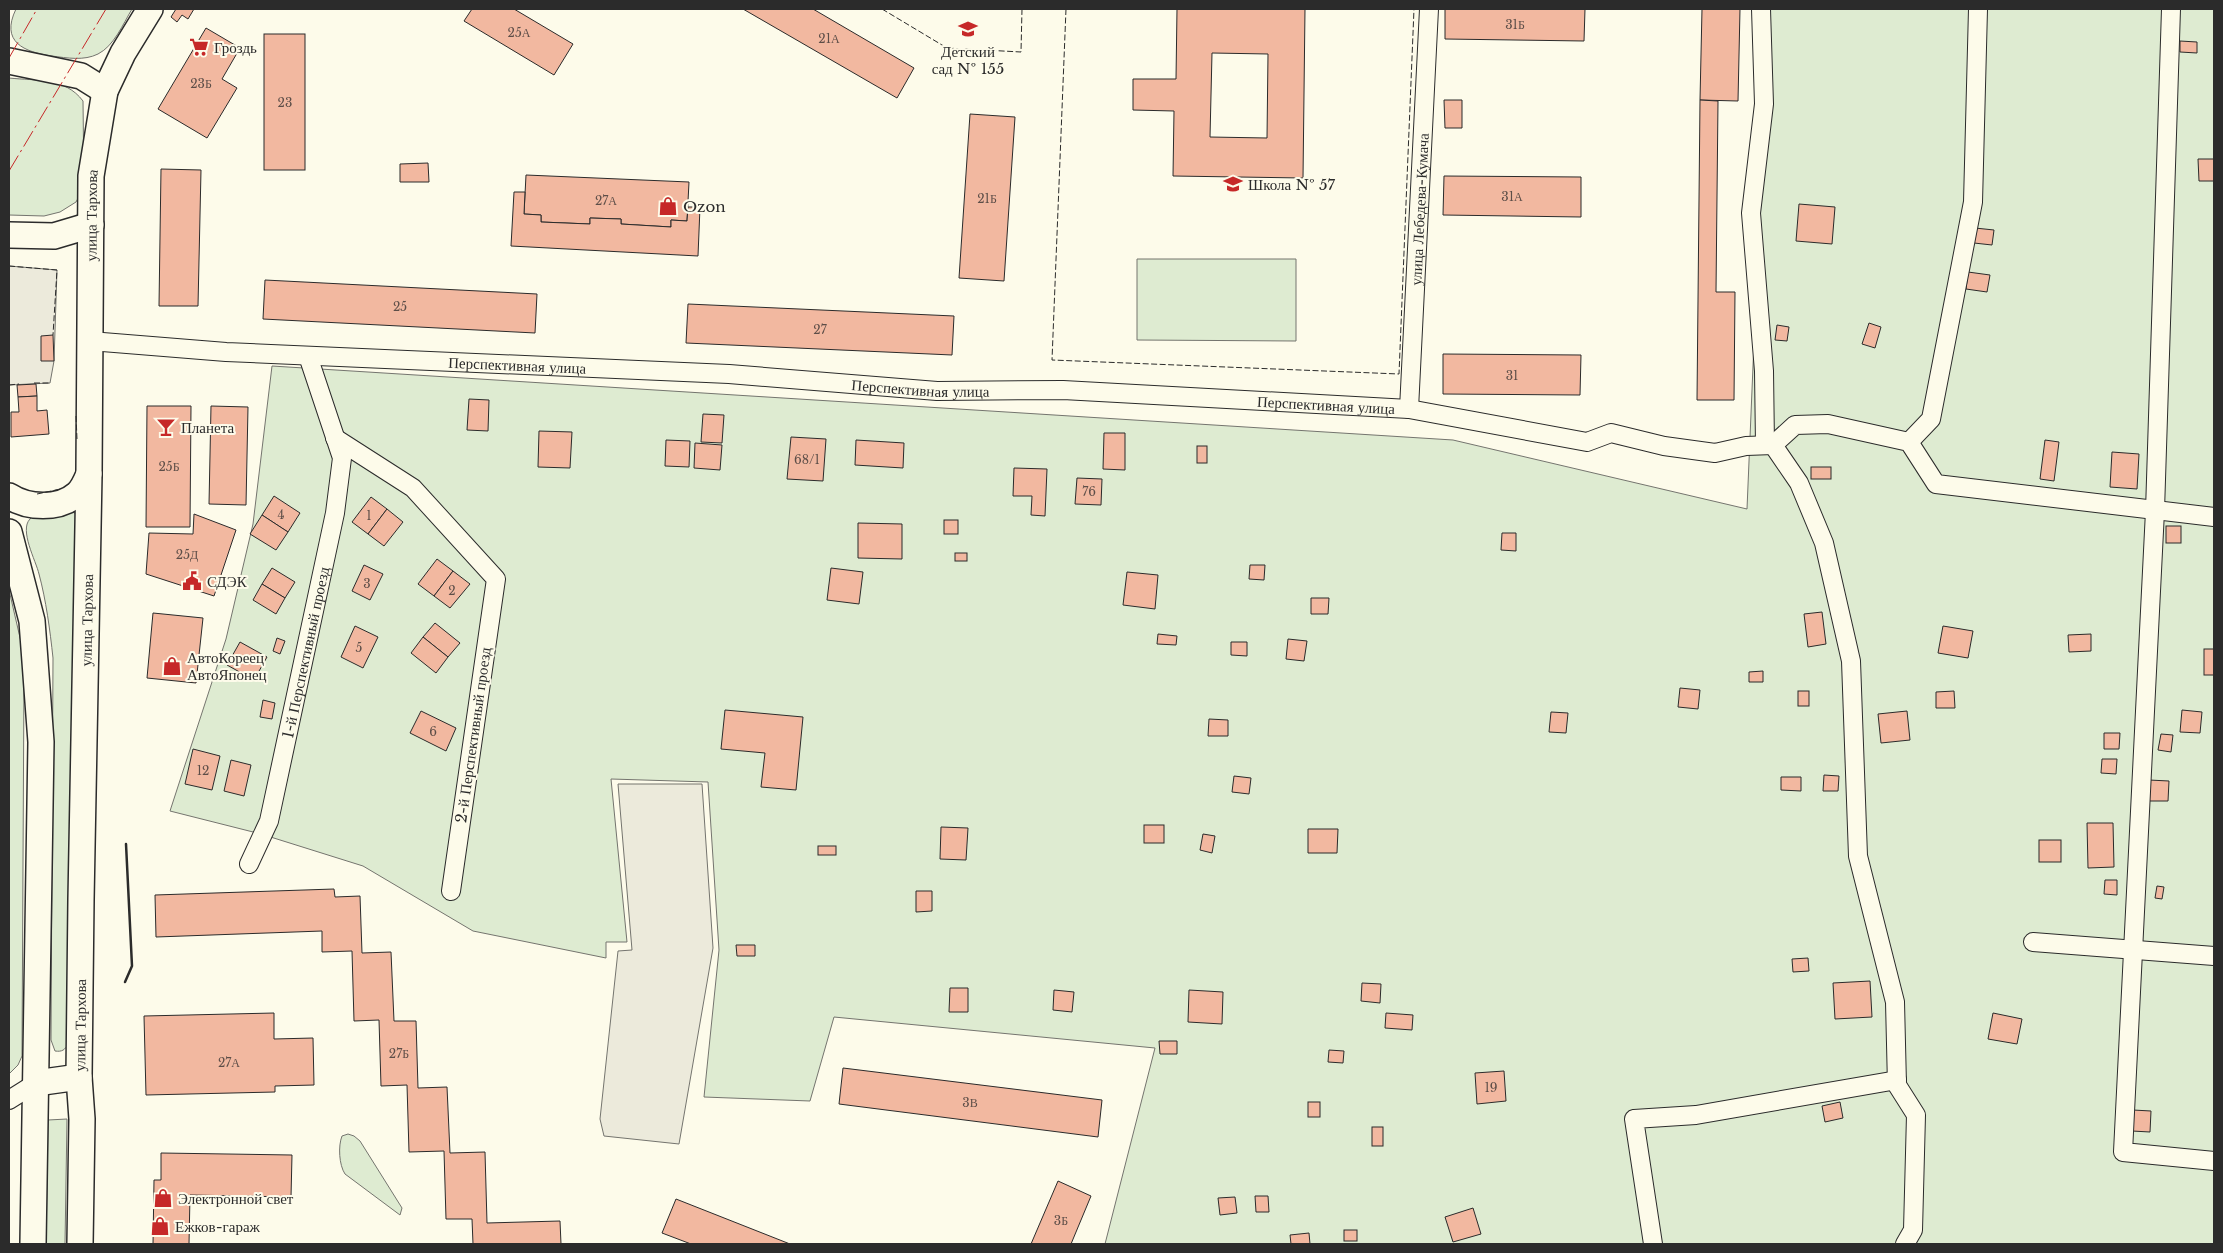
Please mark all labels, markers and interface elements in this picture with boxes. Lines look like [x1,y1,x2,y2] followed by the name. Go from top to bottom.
[1505,17,1525,32] house number: 31Б
[957,18,979,40] school or university icon: Детский сад № 155
[508,25,531,40] house number: 25А
[818,31,840,46] house number: 21А
[188,36,210,58] supermarket icon: Гроздь
[214,38,257,57] place label: Гроздь
[932,42,1004,78] place label: Детский сад № 155
[190,76,212,91] house number: 23Б
[278,95,292,110] house number: 23
[1406,132,1432,286] street label: улица Лебедева-Кумача
[81,167,102,261] street label: улица Тархова
[1222,173,1244,195] school or university icon: Школа № 57
[1248,175,1336,194] place label: Школа № 57
[1501,189,1523,204] house number: 31А
[977,191,997,206] house number: 21Б
[595,193,617,208] house number: 27А
[657,195,679,217] shop icon: Ozon
[683,197,726,216] place label: Ozon
[393,299,407,314] house number: 25
[813,322,828,337] house number: 27
[448,352,587,377] street label: Перспективная улица
[1506,368,1518,383] house number: 31
[851,375,990,401] street label: Перспективная улица
[1256,391,1396,418] street label: Перспективная улица
[155,416,177,438] bar icon: Планета
[181,418,234,437] place label: Планета
[794,452,820,467] house number: 68/1
[158,459,180,474] house number: 25Б
[1082,484,1096,499] house number: 76
[277,507,285,522] house number: 4
[366,508,372,523] house number: 1
[176,547,198,562] house number: 25Д
[278,564,333,740] street label: 1-й Перспективный проезд
[181,570,203,592] public building icon: СДЭК
[207,572,248,591] place label: СДЭК
[76,574,97,667] street label: улица Тархова
[363,576,371,591] house number: 3
[448,583,456,598] house number: 2
[356,640,363,655] house number: 5
[451,645,495,824] street label: 2-й Перспективный проезд
[187,648,267,684] place label: АвтоКореец АвтоЯпонец
[161,655,183,677] shop icon: АвтоКореец АвтоЯпонец
[429,724,437,739] house number: 6
[197,763,209,778] house number: 12
[70,979,90,1071] street label: улица Тархова
[389,1046,409,1061] house number: 27Б
[218,1055,240,1070] house number: 27А
[1484,1080,1498,1095] house number: 19
[962,1095,978,1110] house number: 3В
[152,1187,174,1209] shop icon: Электронной свет
[178,1189,294,1208] place label: Электронной свет
[1054,1213,1068,1228] house number: 3Б
[149,1215,171,1237] shop icon: Ежков-гараж
[175,1217,261,1236] place label: Ежков-гараж

